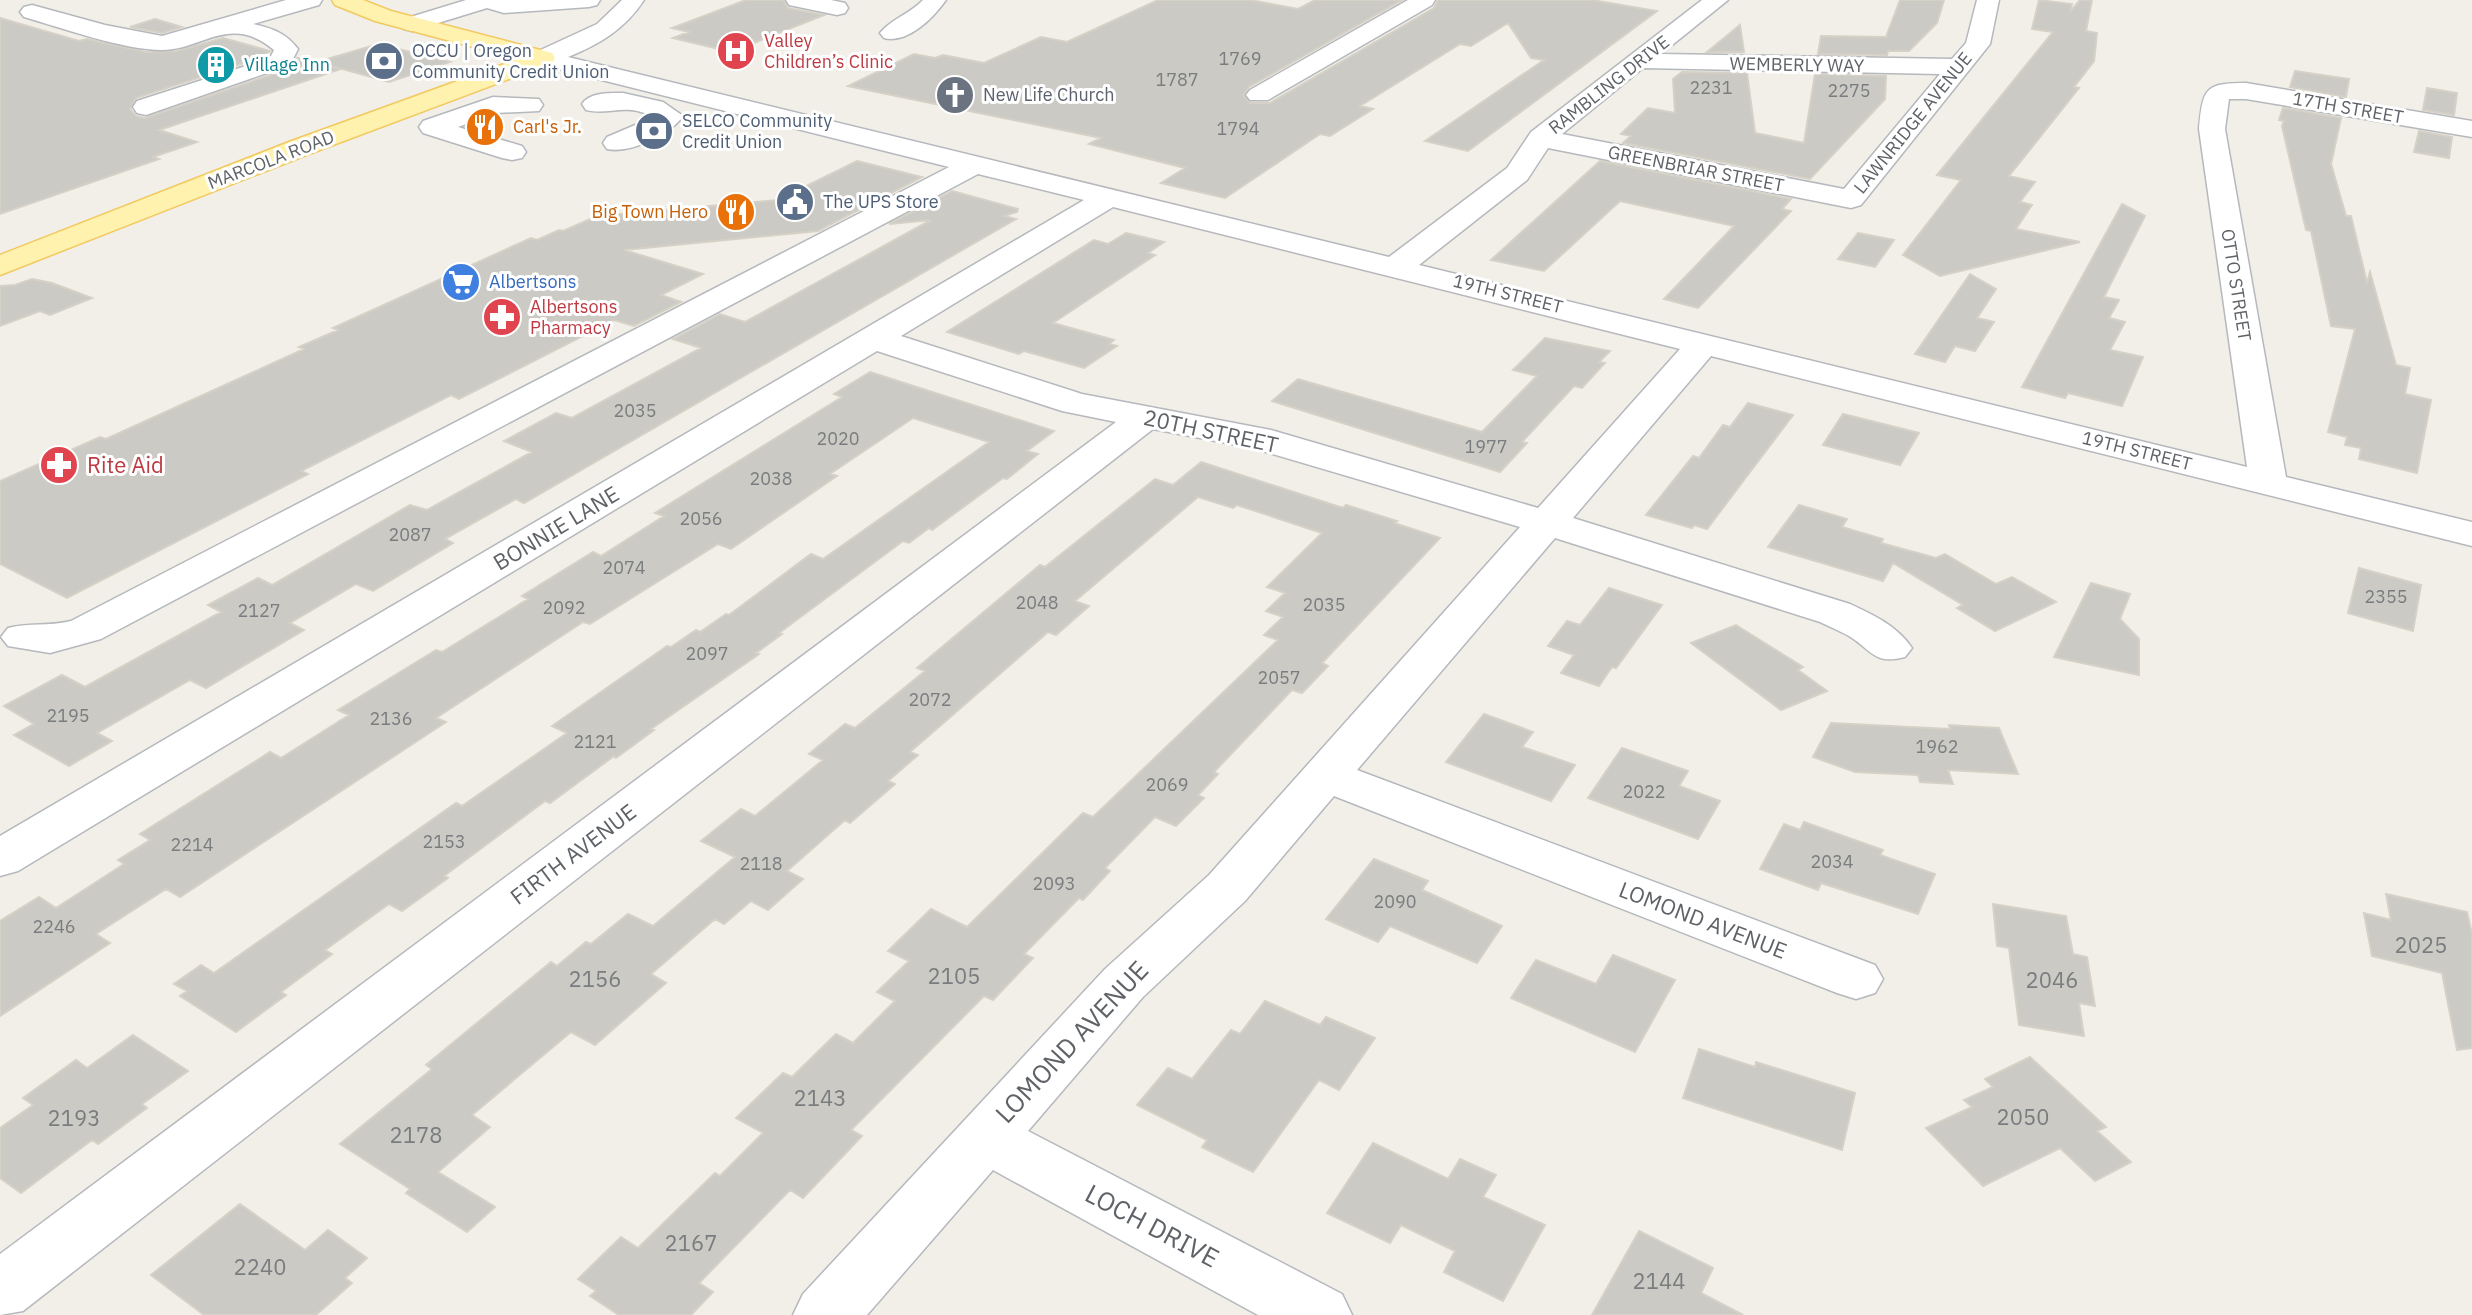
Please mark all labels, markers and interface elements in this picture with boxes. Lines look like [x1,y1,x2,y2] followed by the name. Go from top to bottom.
[764,29,893,73] place label: Valley Children’s Clinic
[715,30,757,72] hospital icon: Valley Children’s Clinic
[1544,30,1674,139] street label: RAMBLING DRIVE
[412,39,610,83] place label: OCCU | Oregon Community Credit Union
[363,40,405,82] bank icon: OCCU | Oregon Community Credit Union
[195,44,237,86] building icon: Village Inn
[1218,47,1262,70] house number: 1769
[1849,47,1977,198] street label: LAWNRIDGE AVENUE
[1729,52,1865,77] street label: WEMBERLY WAY
[244,53,330,76] place label: Village Inn
[1155,68,1199,91] house number: 1787
[934,74,976,116] church icon: New Life Church
[1689,76,1733,99] house number: 2231
[1827,79,1871,102] house number: 2275
[983,83,1114,106] place label: New Life Church
[2291,86,2405,129] street label: 17TH STREET
[464,106,506,148] restaurant icon: Carl's Jr.
[682,109,832,153] place label: SELCO Community Credit Union
[633,110,675,152] bank icon: SELCO Community Credit Union
[513,115,582,138] place label: Carl's Jr.
[1216,117,1260,140] house number: 1794
[204,125,337,194] street label: MARCOLA ROAD
[1606,140,1786,197] street label: GREENBRIAR STREET
[774,181,816,223] public building icon: The UPS Store
[823,190,939,213] place label: The UPS Store
[715,191,757,233] restaurant icon: Big Town Hero
[591,200,708,223] place label: Big Town Hero
[2216,227,2257,343] street label: OTTO STREET
[440,261,482,303] supermarket icon: Albertsons
[1451,269,1565,318] street label: 19TH STREET
[489,270,577,293] place label: Albertsons
[530,295,618,339] place label: Albertsons Pharmacy
[481,296,523,338] pharmacy icon: Albertsons Pharmacy
[613,399,657,422] house number: 2035
[1141,402,1282,459] street label: 20TH STREET
[2080,426,2194,475] street label: 19TH STREET
[816,427,860,450] house number: 2020
[1464,435,1508,458] house number: 1977
[38,444,80,486] pharmacy icon: Rite Aid
[87,450,164,479] place label: Rite Aid
[749,467,793,490] house number: 2038
[488,479,624,577] street label: BONNIE LANE
[679,507,723,530] house number: 2056
[388,523,432,546] house number: 2087
[602,556,646,579] house number: 2074
[2364,585,2408,608] house number: 2355
[1015,591,1059,614] house number: 2048
[1302,593,1346,616] house number: 2035
[542,596,586,619] house number: 2092
[237,599,281,622] house number: 2127
[685,642,729,665] house number: 2097
[1257,666,1301,689] house number: 2057
[908,688,952,711] house number: 2072
[46,704,90,727] house number: 2195
[369,707,413,730] house number: 2136
[573,730,617,753] house number: 2121
[1915,735,1959,758] house number: 1962
[1145,773,1189,796] house number: 2069
[1622,780,1666,803] house number: 2022
[504,797,642,911] street label: FIRTH AVENUE
[422,830,466,853] house number: 2153
[170,833,214,856] house number: 2214
[1810,850,1854,873] house number: 2034
[739,852,783,875] house number: 2118
[1032,872,1076,895] house number: 2093
[1615,874,1791,965] street label: LOMOND AVENUE
[1373,890,1417,913] house number: 2090
[32,915,76,938] house number: 2246
[2395,930,2447,959] house number: 2025
[987,953,1155,1130] street label: LOMOND AVENUE
[928,961,980,990] house number: 2105
[569,964,621,993] house number: 2156
[2026,965,2078,994] house number: 2046
[794,1083,846,1112] house number: 2143
[1997,1102,2049,1131] house number: 2050
[48,1103,100,1132] house number: 2193
[390,1120,442,1149] house number: 2178
[1080,1176,1225,1275] street label: LOCH DRIVE
[665,1228,717,1257] house number: 2167
[234,1252,286,1281] house number: 2240
[1633,1266,1685,1295] house number: 2144

